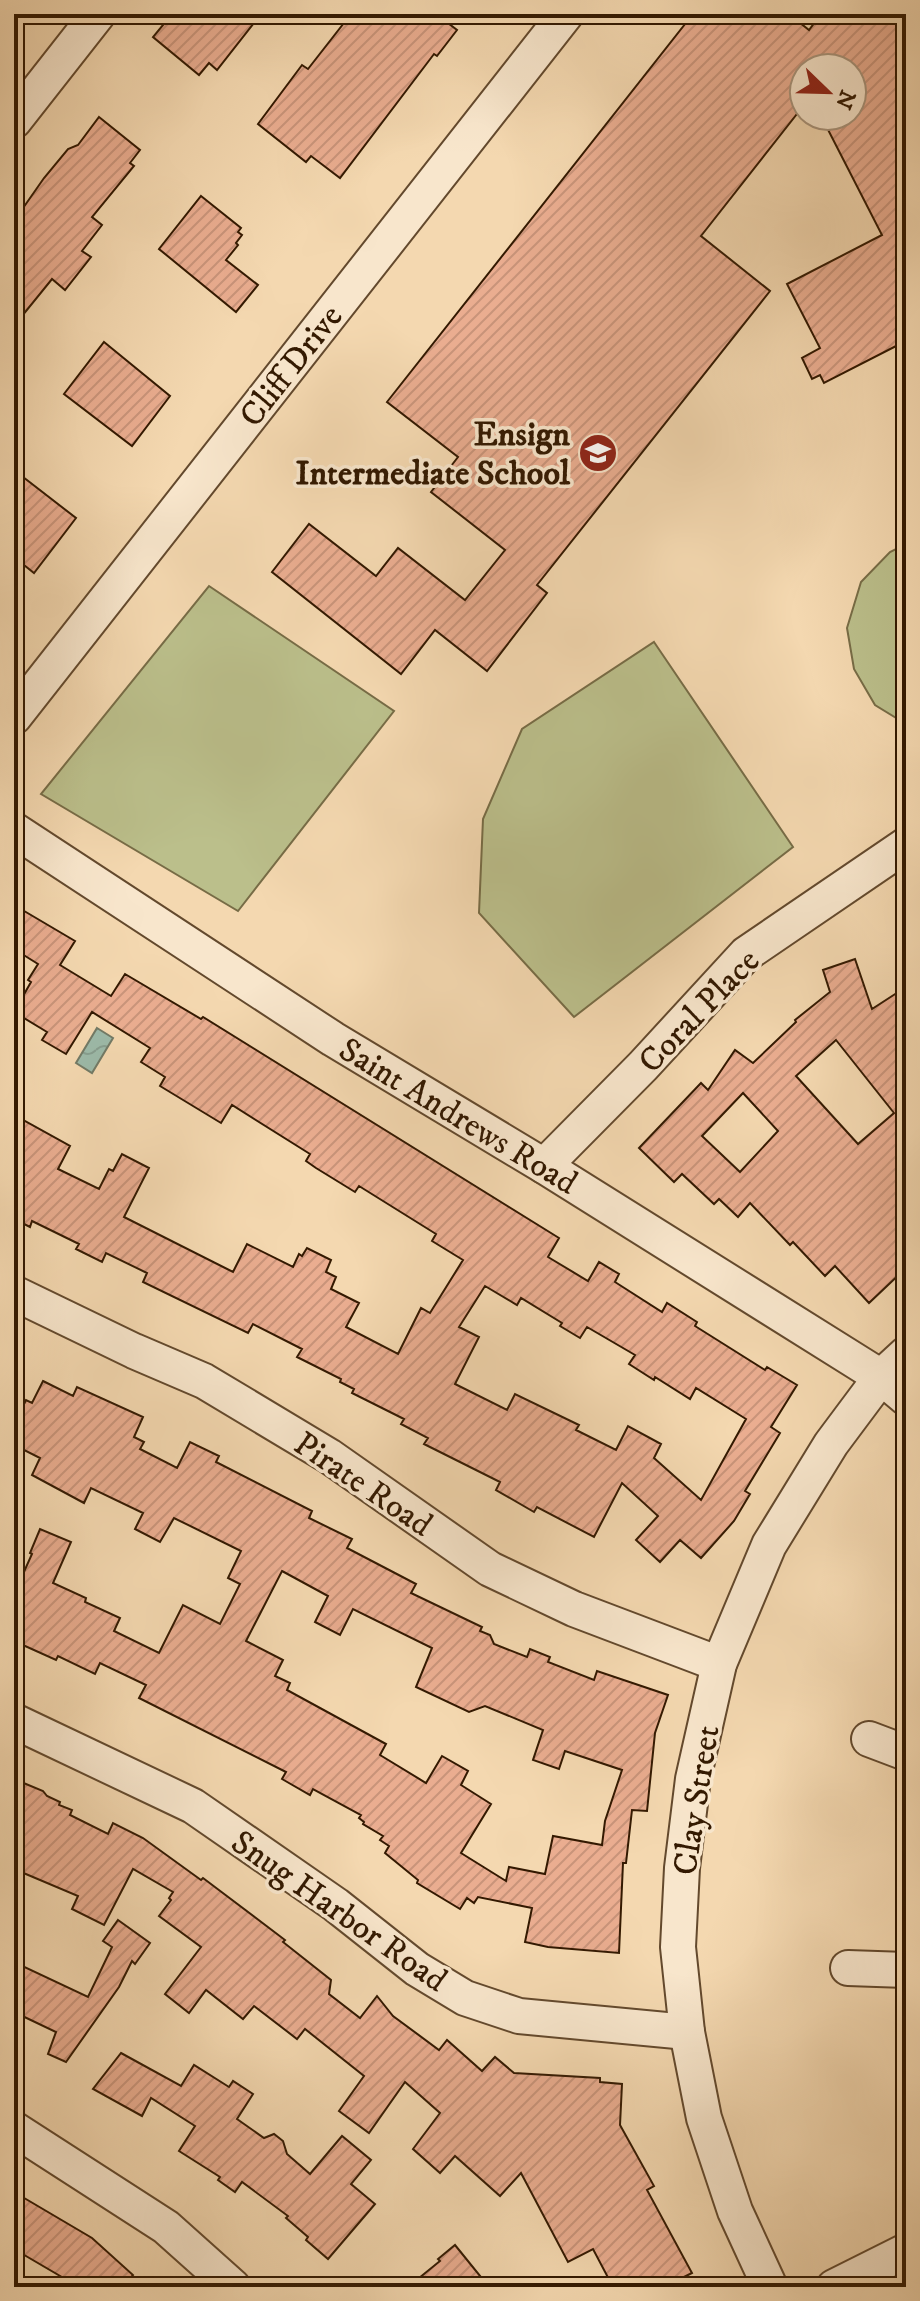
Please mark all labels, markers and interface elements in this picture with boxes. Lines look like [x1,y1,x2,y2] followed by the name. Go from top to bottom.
[788,52,868,132] north arrow
[829,86,861,113] text: N
[231,297,352,436] street label: Cliff Drive
[296,414,571,495] place label: Ensign Intermediate School
[577,432,619,474] school or university icon: Ensign Intermediate School
[630,940,769,1082] street label: Coral Place
[331,1029,585,1204] street label: Saint Andrews Road
[286,1423,440,1546] street label: Pirate Road
[664,1722,730,1878] street label: Clay Street
[223,1822,455,2002] street label: Snug Harbor Road

